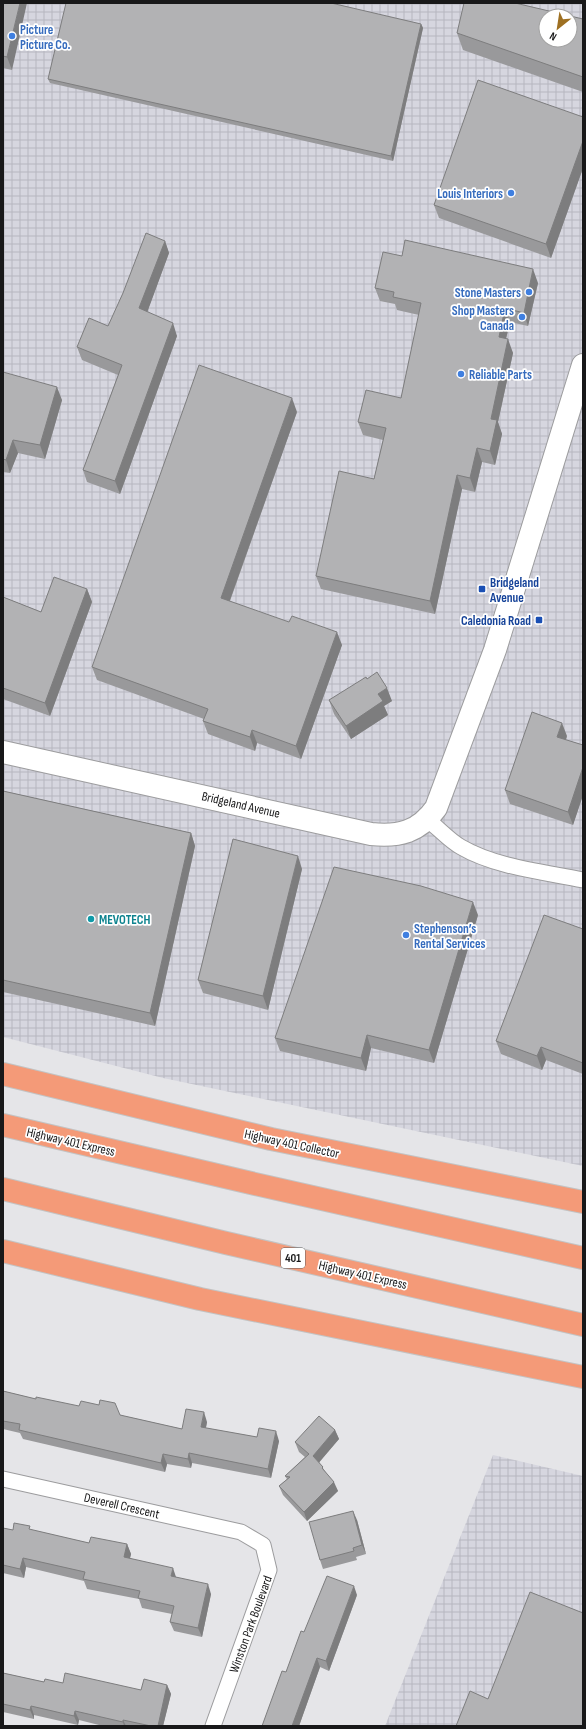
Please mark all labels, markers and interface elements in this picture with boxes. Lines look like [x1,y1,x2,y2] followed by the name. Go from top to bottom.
[538,8,578,48] north arrow
[20,22,71,53] place label: Picture Picture Co.
[547,29,559,43] text: N
[7,31,17,41] marker: Picture Picture Co.
[437,186,503,202] place label: Louis Interiors
[506,188,516,198] marker: Louis Interiors
[455,285,521,301] place label: Stone Masters
[524,287,534,297] marker: Stone Masters
[452,303,514,334] place label: Shop Masters Canada
[517,312,527,322] marker: Shop Masters Canada
[469,367,532,383] place label: Reliable Parts
[456,369,466,379] marker: Reliable Parts
[489,575,539,606] place label: Bridgeland Avenue
[477,584,487,594] marker: Bridgeland Avenue
[461,613,531,629] place label: Caledonia Road
[534,615,544,625] marker: Caledonia Road
[200,788,282,822] street label: Bridgeland Avenue
[99,912,150,928] place label: MEVOTECH
[86,914,96,924] marker: MEVOTECH
[414,921,486,952] place label: Stephenson’s Rental Services
[401,930,411,940] marker: Stephenson’s Rental Services
[25,1124,117,1160] street label: Highway 401 Express
[243,1126,341,1162] street label: Highway 401 Collector
[281,1248,305,1268] road number: 401
[317,1257,409,1293] street label: Highway 401 Express
[82,1490,161,1522] street label: Deverell Crescent
[226,1574,276,1675] street label: Winston Park Boulevard

